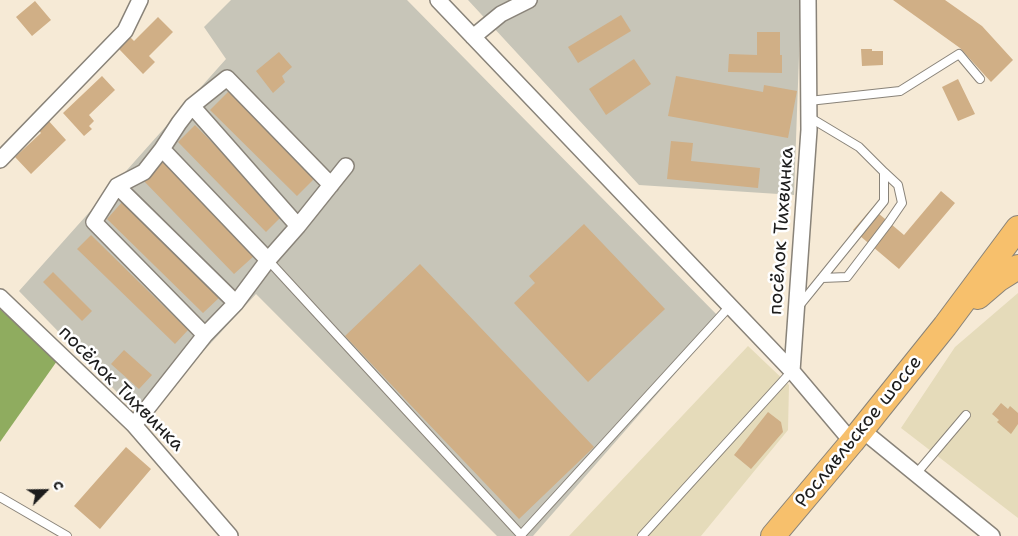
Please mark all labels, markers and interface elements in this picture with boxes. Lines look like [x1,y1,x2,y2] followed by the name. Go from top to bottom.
[765,146,799,316] street label: посёлок Тихвинка
[54,322,188,456] street label: посёлок Тихвинка
[791,351,927,513] street label: Рославльское шоссе
[20,466,70,516] north arrow
[49,478,69,493] text: С

